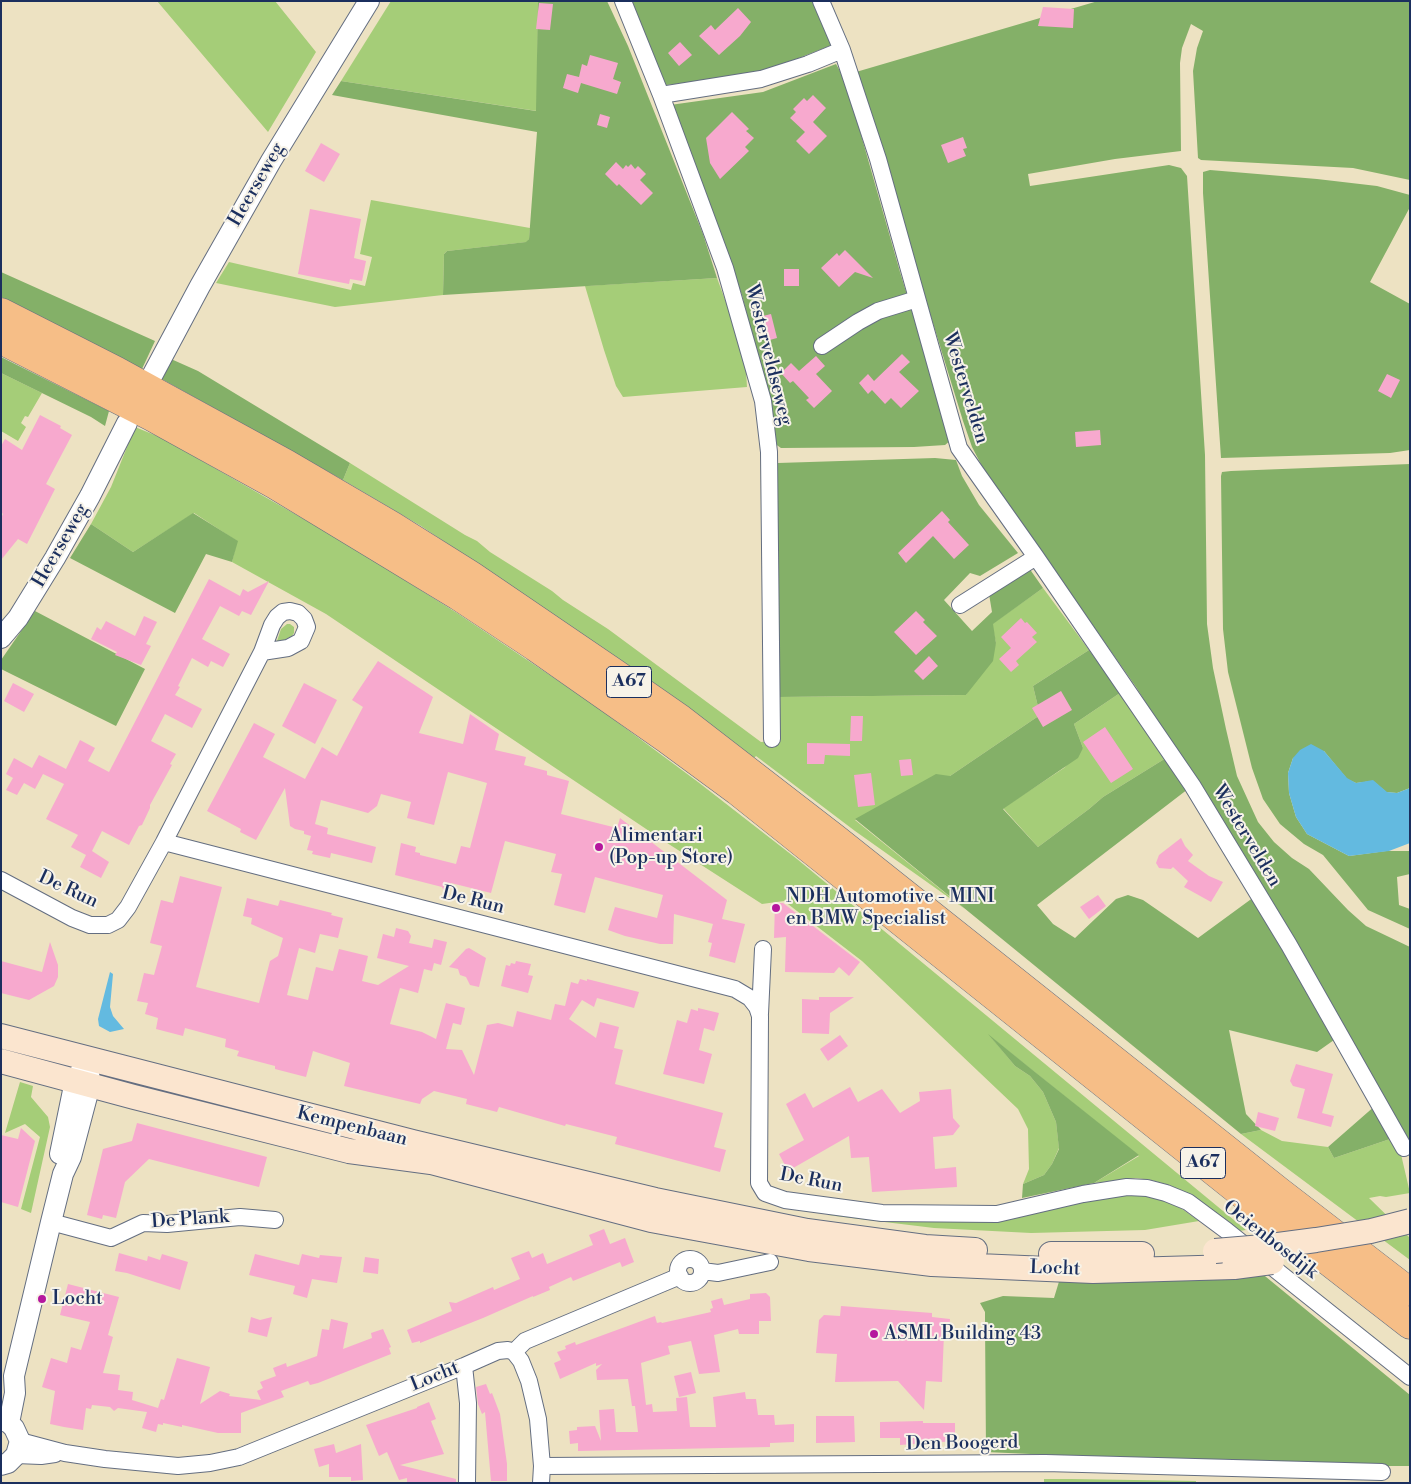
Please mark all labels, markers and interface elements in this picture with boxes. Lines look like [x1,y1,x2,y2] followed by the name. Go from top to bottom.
[224,139,290,231] street label: Heerseweg
[739,282,797,428] street label: Westerveldseweg
[937,330,993,446] street label: Westervelden
[28,500,94,592] street label: Heerseweg
[606,666,652,698] road number: A67
[1207,781,1285,891] street label: Westervelden
[609,825,733,869] place label: Alimentari (Pop-up Store)
[593,841,605,853] marker: Alimentari (Pop-up Store)
[34,866,102,914] street label: De Run
[439,882,507,920] street label: De Run
[786,886,995,930] place label: NDH Automotive - MINI en BMW Specialist
[770,902,782,914] marker: NDH Automotive - MINI en BMW Specialist
[294,1102,410,1152] street label: Kempenbaan
[1180,1148,1226,1178] road number: A67
[778,1164,844,1198] street label: De Run
[1218,1196,1322,1284] street label: Oeienbosdijk
[150,1206,230,1234] street label: De Plank
[1029,1257,1081,1281] street label: Locht
[52,1288,103,1310] place label: Locht
[36,1293,48,1305] marker: Locht
[884,1323,1041,1345] place label: ASML Building 43
[868,1328,880,1340] marker: ASML Building 43
[407,1357,463,1397] street label: Locht
[906,1432,1018,1456] street label: Den Boogerd

